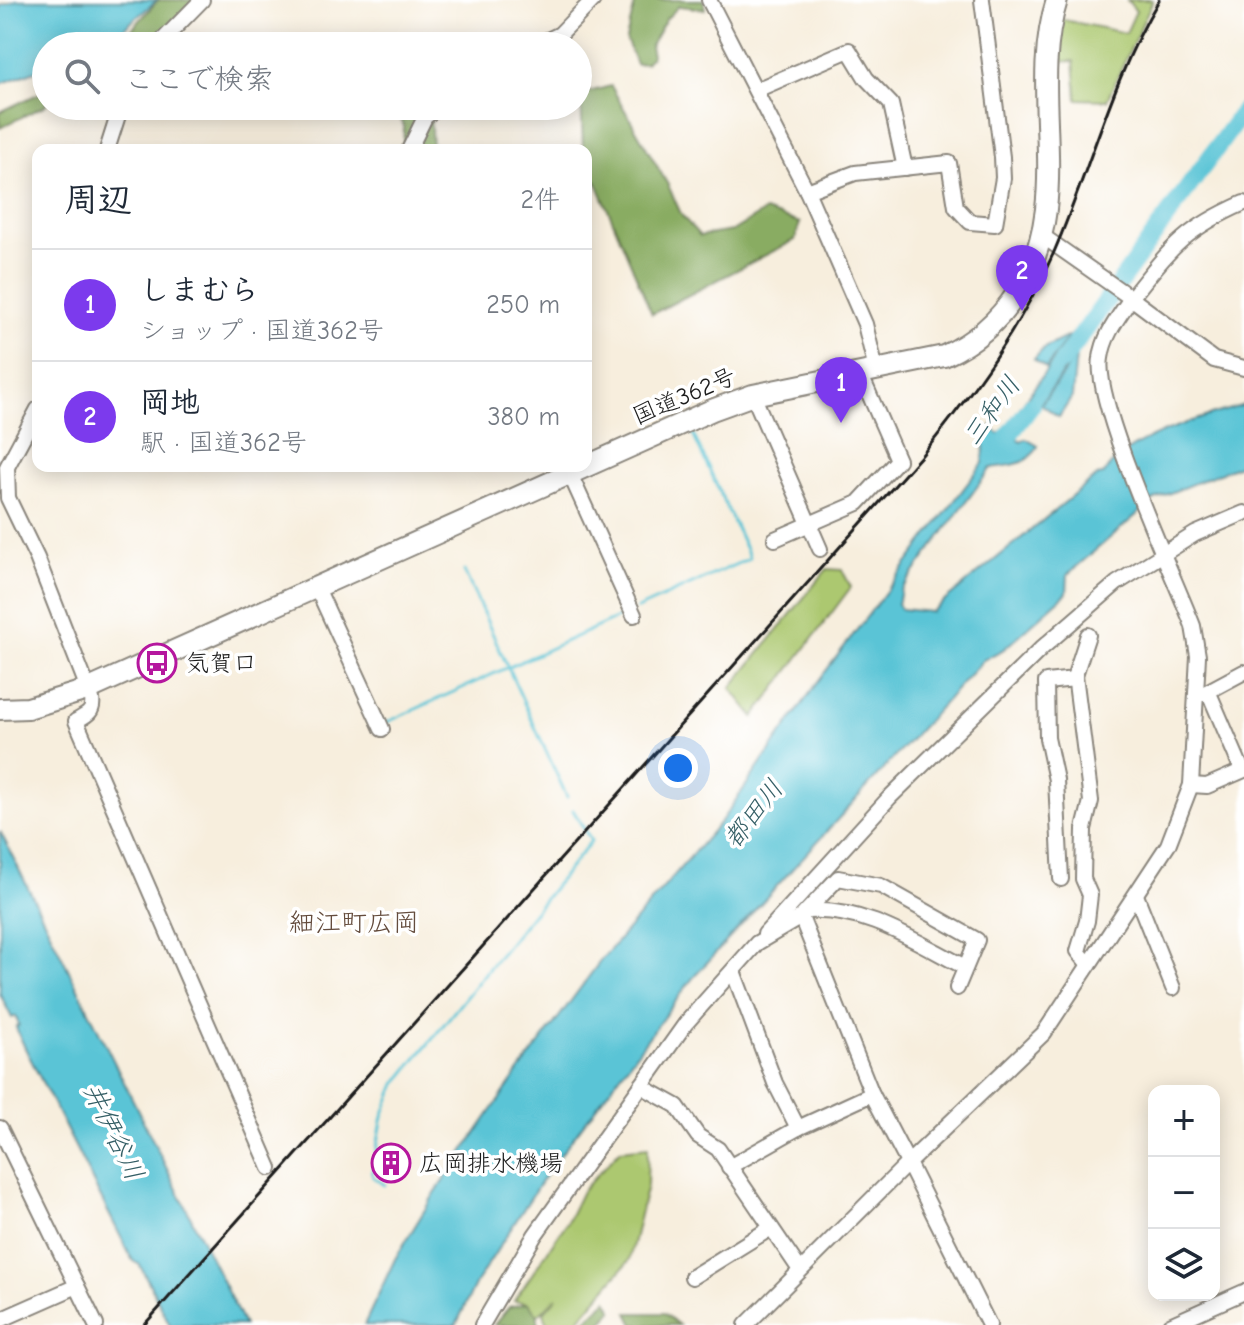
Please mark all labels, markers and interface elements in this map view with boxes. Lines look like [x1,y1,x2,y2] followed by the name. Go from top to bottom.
[32,32,592,120] search box
[60,54,104,98] icon: search
[124,62,274,97] text: ここで検索
[64,180,132,220] text: 周辺
[520,185,560,215] text: 2件
[996,245,1048,311] pin: 2
[140,273,260,308] text: しまむら
[85,290,95,320] text: 1
[486,290,560,320] text: 250 m
[140,316,384,346] text: ショップ · 国道362号
[815,357,867,423] pin: 1
[628,362,740,430] street label: 国道362号
[957,371,1027,451] water label: 三和川
[140,385,200,420] text: 岡地
[84,402,96,432] text: 2
[487,402,560,432] text: 380 m
[140,428,307,458] text: 駅 · 国道362号
[136,642,178,684] bus stop icon: 気賀口
[185,649,257,677] place label: 気賀口
[658,748,698,788] your location
[718,774,790,854] water label: 都田川
[289,908,419,938] district label: 細江町広岡
[77,1079,149,1185] water label: 井伊谷川
[1148,1085,1220,1301] map controls
[1148,1085,1220,1157] button: +
[370,1142,412,1184] building icon: 広岡排水機場
[419,1149,563,1177] place label: 広岡排水機場
[1148,1157,1220,1229] button: −
[1148,1229,1220,1301] button: layers

